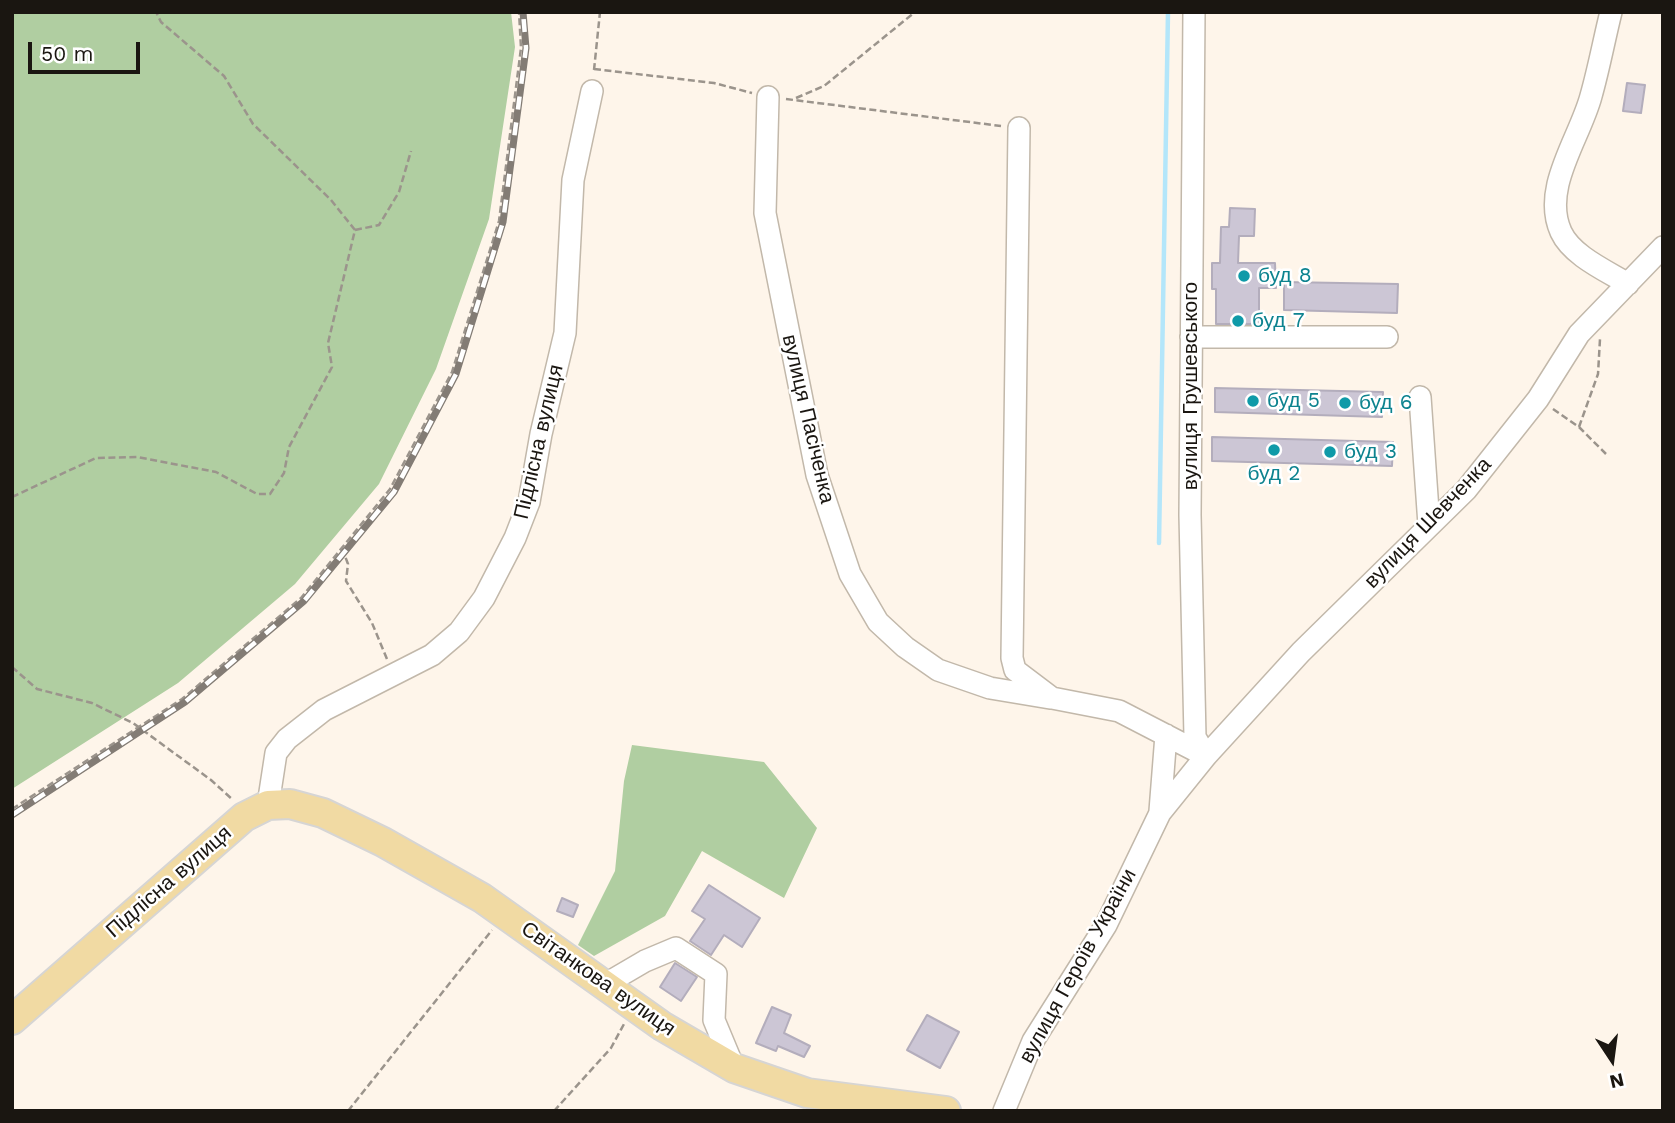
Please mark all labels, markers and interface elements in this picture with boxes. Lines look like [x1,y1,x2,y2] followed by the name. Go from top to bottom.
[32,28,144,72] scale bar
[41,41,93,66] text: 50 m
[1258,263,1312,289] place label: буд 8
[1236,268,1252,284] marker: буд 8
[1178,282,1204,490] street label: вулиця Грушевського
[1252,308,1305,334] place label: буд 7
[1230,313,1246,329] marker: буд 7
[776,332,840,506] street label: вулиця Пасіченка
[509,362,569,522] street label: Підлісна вулиця
[1267,388,1320,414] place label: буд 5
[1359,390,1413,416] place label: буд 6
[1245,393,1261,409] marker: буд 5
[1337,395,1353,411] marker: буд 6
[1344,439,1397,465] place label: буд 3
[1266,442,1282,458] marker: буд 2
[1322,444,1338,460] marker: буд 3
[1359,452,1497,594] street label: вулиця Шевченка
[1247,461,1301,487] place label: буд 2
[101,821,237,943] street label: Підлісна вулиця
[1014,864,1142,1068] street label: вулиця Героїв України
[516,916,680,1042] street label: Світанкова вулиця
[1577,1025,1647,1095] north arrow
[1607,1068,1626,1094] text: N

